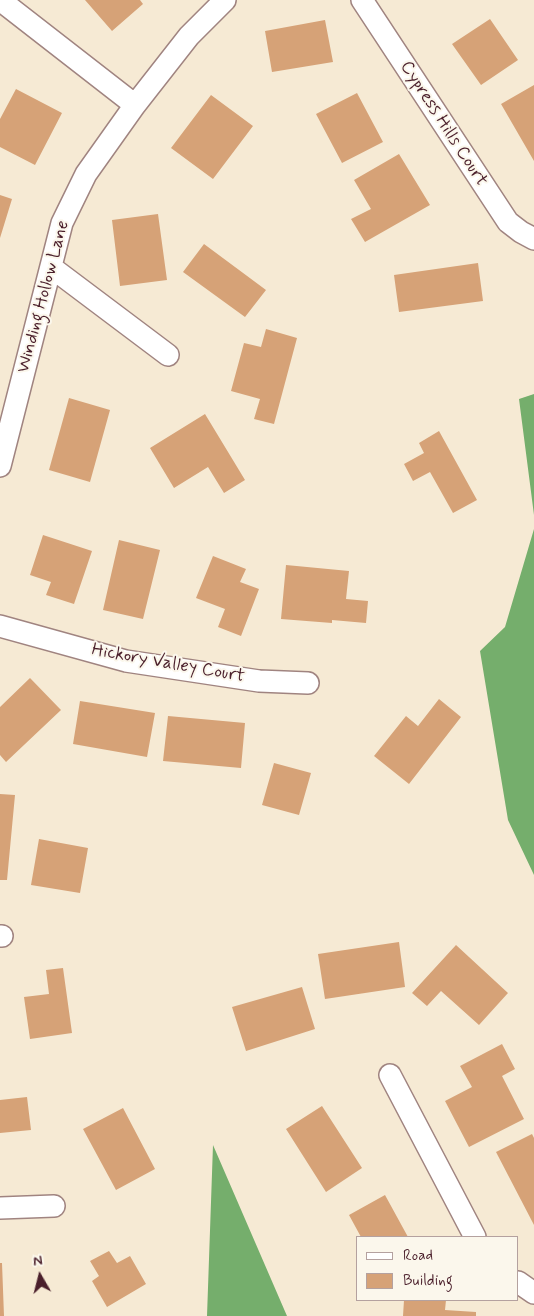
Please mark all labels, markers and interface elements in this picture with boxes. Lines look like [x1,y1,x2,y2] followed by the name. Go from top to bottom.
[395,57,491,191] street label: Cypress Hills Court
[13,218,75,376] street label: Winding Hollow Lane
[90,640,246,688] street label: Hickory Valley Court
[356,1236,519,1301] legend
[403,1246,433,1266] text: Road
[15,1251,65,1301] north arrow
[32,1252,44,1271] text: N
[403,1271,453,1291] text: Building

